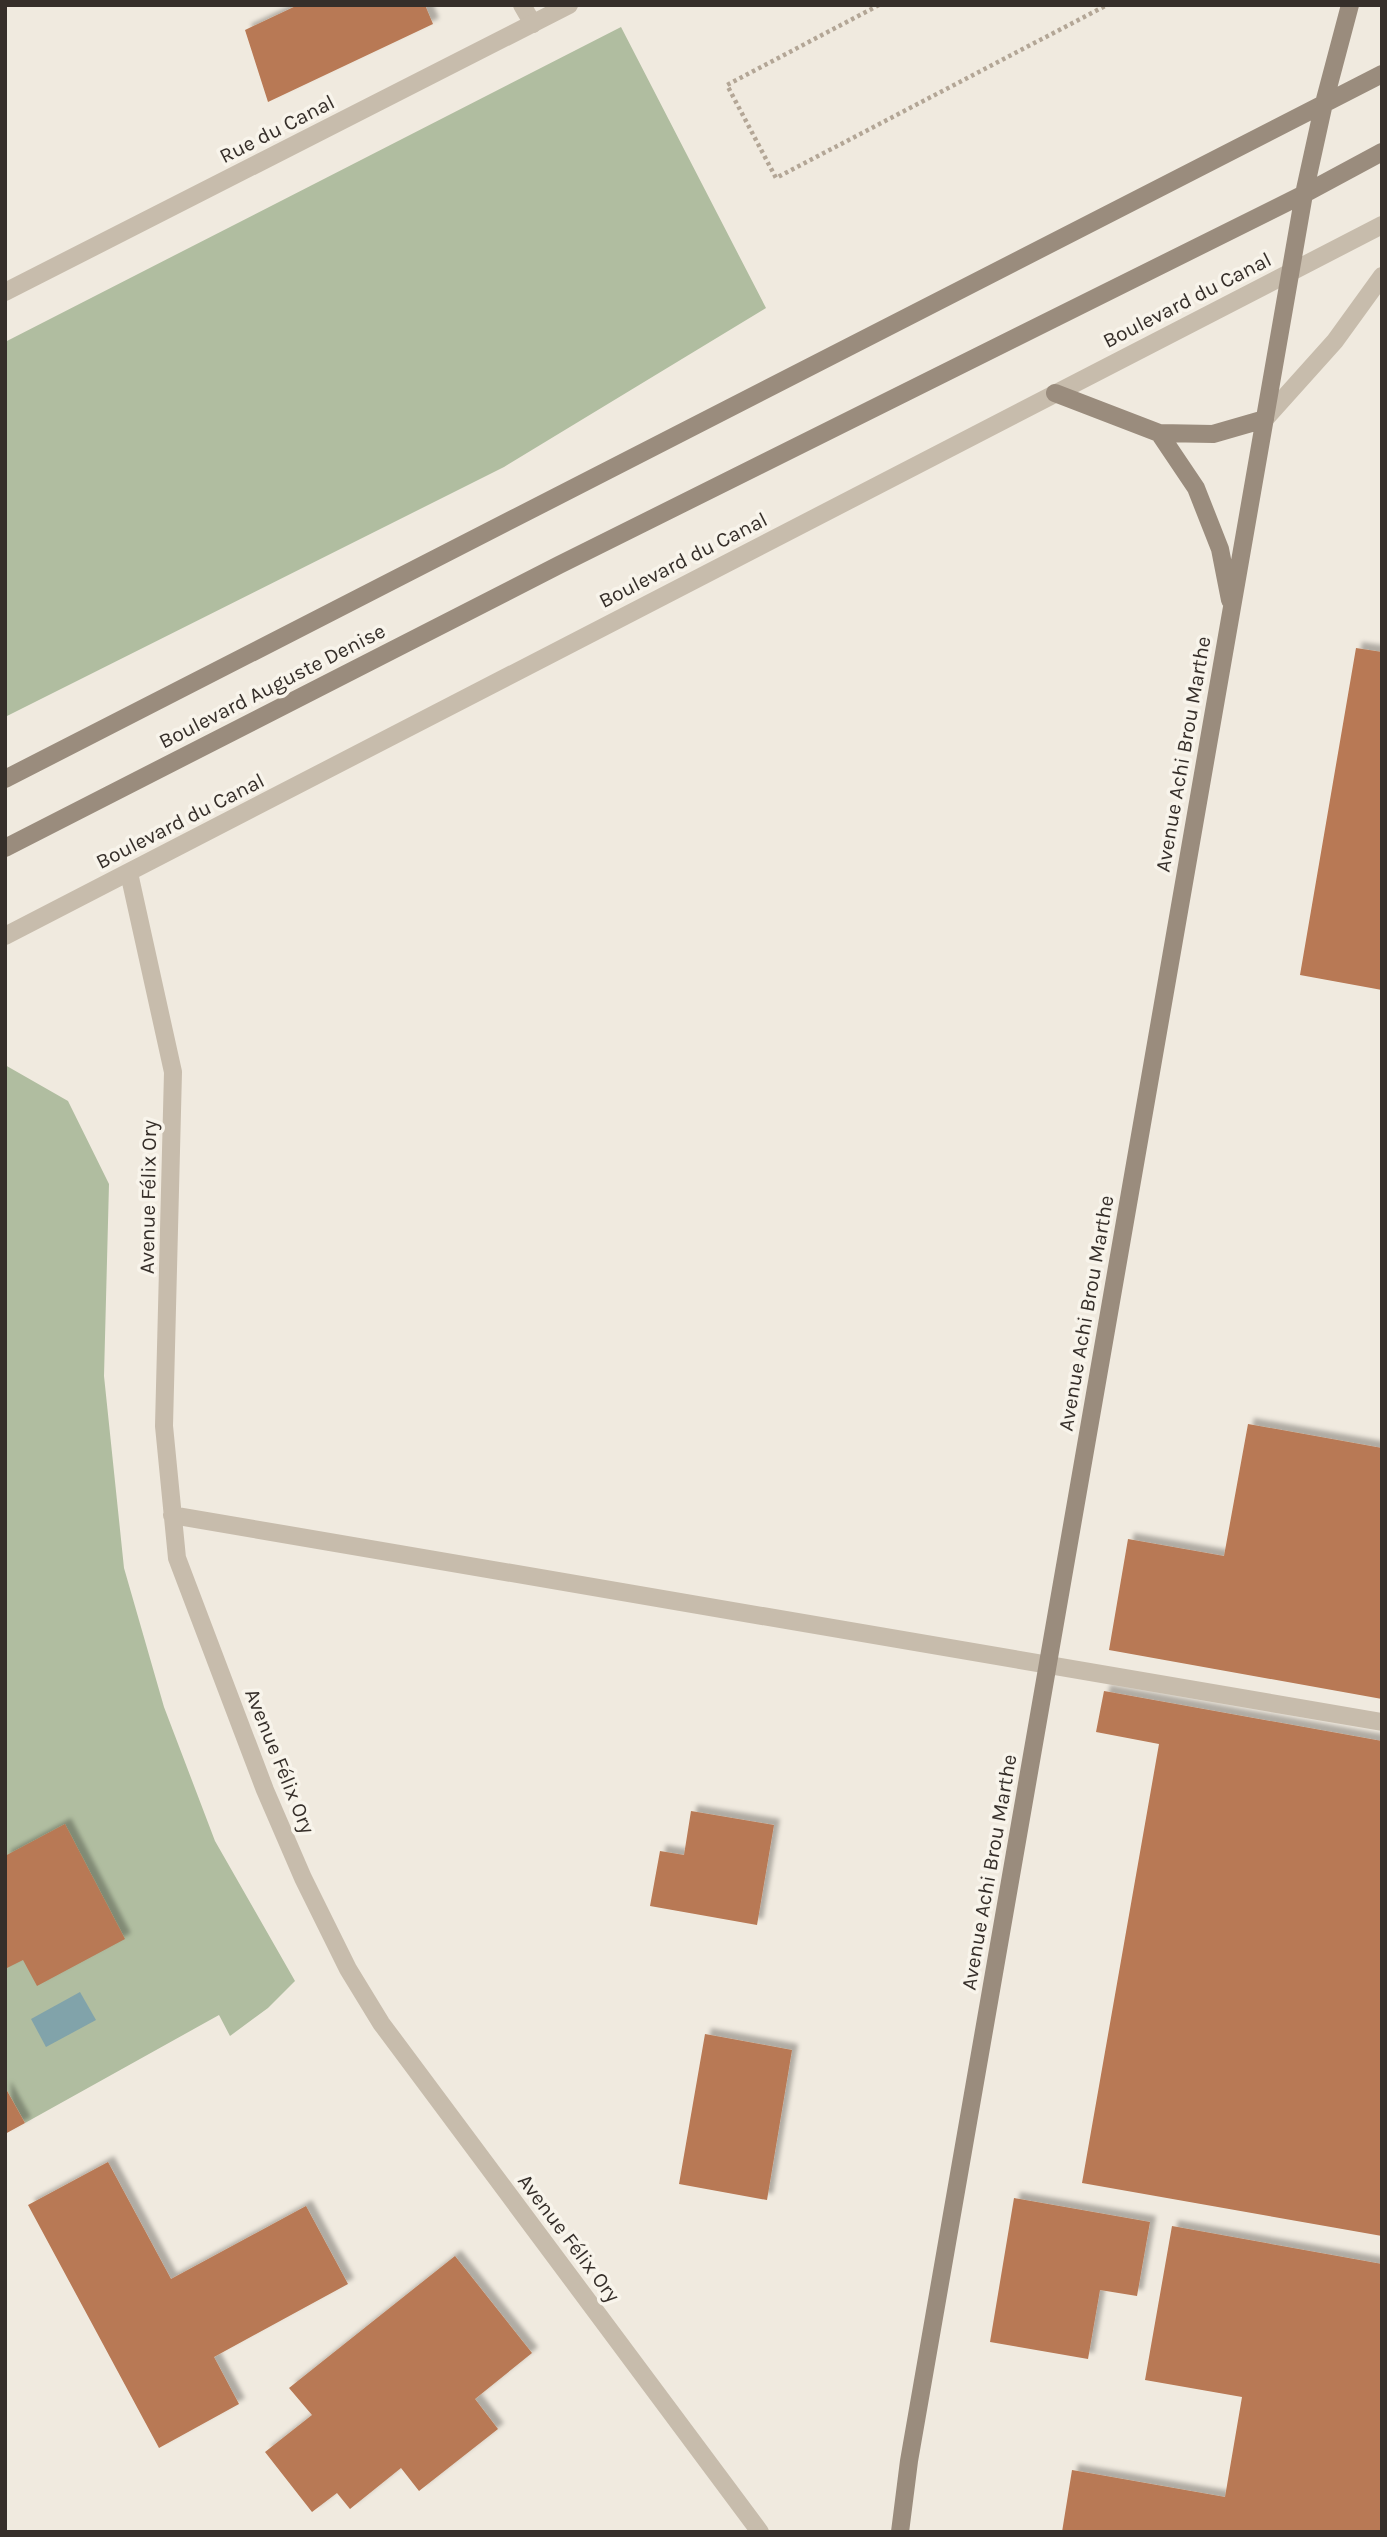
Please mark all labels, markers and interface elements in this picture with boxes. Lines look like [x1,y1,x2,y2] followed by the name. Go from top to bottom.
[215,90,339,168] street label: Rue du Canal
[1099,247,1275,353] street label: Boulevard du Canal
[595,507,771,613] street label: Boulevard du Canal
[155,618,389,754] street label: Boulevard Auguste Denise
[1150,634,1216,874] street label: Avenue Achi Brou Marthe
[92,768,268,874] street label: Boulevard du Canal
[135,1120,161,1274] street label: Avenue Félix Ory
[1053,1193,1119,1433] street label: Avenue Achi Brou Marthe
[240,1685,320,1837] street label: Avenue Félix Ory
[956,1752,1022,1992] street label: Avenue Achi Brou Marthe
[513,2169,625,2307] street label: Avenue Félix Ory

